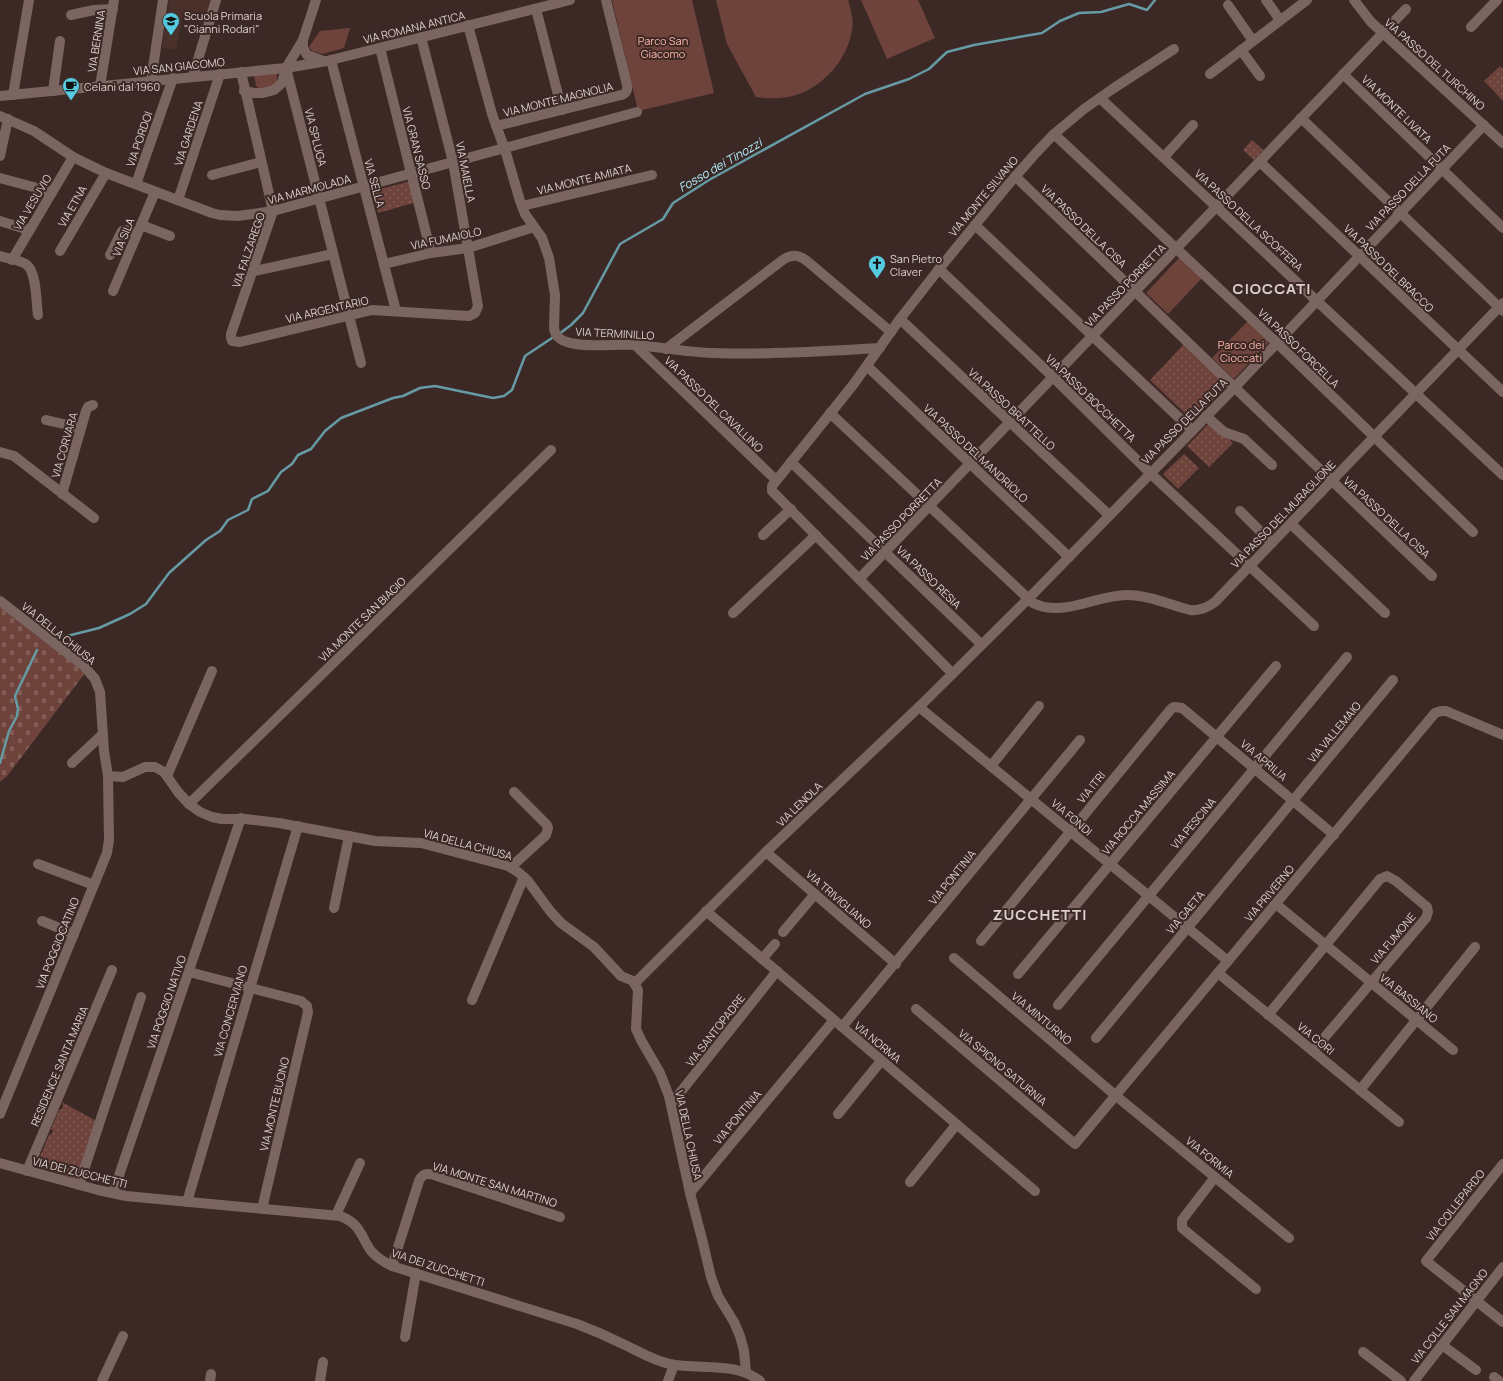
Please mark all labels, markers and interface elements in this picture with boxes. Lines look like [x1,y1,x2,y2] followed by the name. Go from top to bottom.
[362,7,467,47] street label: VIA ROMANA ANTICA
[184,8,262,36] place label: Scuola Primaria "Gianni Rodari"
[84,9,108,73] street label: VIA BERNINA
[161,11,181,36] school or university icon: Scuola Primaria "Gianni Rodari"
[1381,15,1489,113] street label: VIA PASSO DEL TURCHINO
[638,33,688,61] park label: Parco San Giacomo
[132,54,226,78] street label: VIA SAN GIACOMO
[1359,72,1435,146] street label: VIA MONTE LIVATA
[61,76,81,101] cafe icon: Celani dal 1960
[502,78,614,120] street label: VIA MONTE MAGNOLIA
[84,79,160,94] place label: Celani dal 1960
[170,98,206,168] street label: VIA GARDENA
[399,105,435,191] street label: VIA GRAN SASSO
[302,106,330,168] street label: VIA SPLUGA
[122,109,156,169] street label: VIA PORDOI
[675,133,767,196] water label: Fosso dei Tinozzi
[453,140,479,204] street label: VIA MAIELLA
[1362,140,1454,234] street label: VIA PASSO DELLA FUTA
[945,153,1021,239] street label: VIA MONTE SILVANO
[361,157,389,209] street label: VIA SELLA
[535,160,633,198] street label: VIA MONTE AMIATA
[1192,166,1306,274] street label: VIA PASSO DELLA SCOFFERA
[9,171,55,233] street label: VIA VESUVIO
[266,171,352,207] street label: VIA MARMOLADA
[1038,181,1130,271] street label: VIA PASSO DELLA CISA
[54,182,90,230] street label: VIA ETNA
[228,210,268,290] street label: VIA FALZAREGO
[108,215,138,258] street label: VIA SILA
[1341,221,1437,315] street label: VIA PASSO DEL BRACCO
[409,223,483,253] street label: VIA FUMAIOLO
[1081,240,1169,330] street label: VIA PASSO PORRETTA
[890,251,943,279] place label: San Pietro Claver
[867,254,887,279] church icon: San Pietro Claver
[1233,278,1311,299] district label: CIOCCATI
[284,292,370,326] street label: VIA ARGENTARIO
[1255,305,1343,391] street label: VIA PASSO FORCELLA
[575,323,655,343] street label: VIA TERMINILLO
[1218,337,1264,365] park label: Parco dei Cioccati
[1043,351,1139,445] street label: VIA PASSO BOCCHETTA
[661,353,767,455] street label: VIA PASSO DEL CAVALLINO
[965,365,1059,453] street label: VIA PASSO BRATTELLO
[1138,375,1230,467] street label: VIA PASSO DELLA FUTA
[920,400,1032,506] street label: VIA PASSO DEL MANDRIOLO
[47,410,81,480] street label: VIA CORVARA
[1227,457,1339,571] street label: VIA PASSO DEL MURAGLIONE
[1340,473,1434,561] street label: VIA PASSO DELLA CISA
[857,474,945,564] street label: VIA PASSO PORRETTA
[893,542,965,612] street label: VIA PASSO RESIA
[315,573,409,665] street label: VIA MONTE SAN BIAGIO
[19,598,99,668] street label: VIA DELLA CHIUSA
[1304,698,1364,766] street label: VIA VALLEMAIO
[1237,736,1291,784] street label: VIA APRILIA
[1098,766,1178,858] street label: VIA ROCCA MASSIMA
[1074,768,1108,806] street label: VIA ITRI
[773,778,825,830] street label: VIA LENOLA
[1167,794,1219,852] street label: VIA PESCINA
[1048,795,1096,839] street label: VIA FONDI
[422,825,514,863] street label: VIA DELLA CHIUSA
[925,846,979,908] street label: VIA PONTINIA
[1241,861,1297,925] street label: VIA PRIVERNO
[803,866,875,932] street label: VIA TRIVIGLIANO
[1162,887,1208,937] street label: VIA GAETA
[32,895,82,991] street label: VIA POGGIOCATINO
[993,904,1087,925] district label: ZUCCHETTI
[1367,909,1419,967] street label: VIA FUMONE
[143,953,189,1051] street label: VIA POGGIO NATIVO
[210,963,250,1058] street label: VIA CONCERVIANO
[1377,970,1441,1026] street label: VIA BASSIANO
[1009,988,1075,1048] street label: VIA MINTURNO
[682,991,748,1069] street label: VIA SANTOPADRE
[27,1004,91,1128] street label: RESIDENCE SANTA MARIA
[851,1018,905,1066] street label: VIA NORMA
[1294,1018,1338,1058] street label: VIA CORI
[956,1026,1050,1108] street label: VIA SPIGNO SATURNIA
[256,1055,292,1152] street label: VIA MONTE BUONO
[710,1087,764,1147] street label: VIA PONTINIA
[672,1089,706,1181] street label: VIA DELLA CHIUSA
[1183,1133,1237,1181] street label: VIA FORMIA
[31,1153,129,1191] street label: VIA DEI ZUCCHETTI
[431,1158,559,1210] street label: VIA MONTE SAN MARTINO
[1422,1166,1488,1244] street label: VIA COLLEPARDO
[389,1245,487,1289] street label: VIA DEI ZUCCHETTI
[1407,1265,1491,1367] street label: VIA COLLE SAN MAGNO

